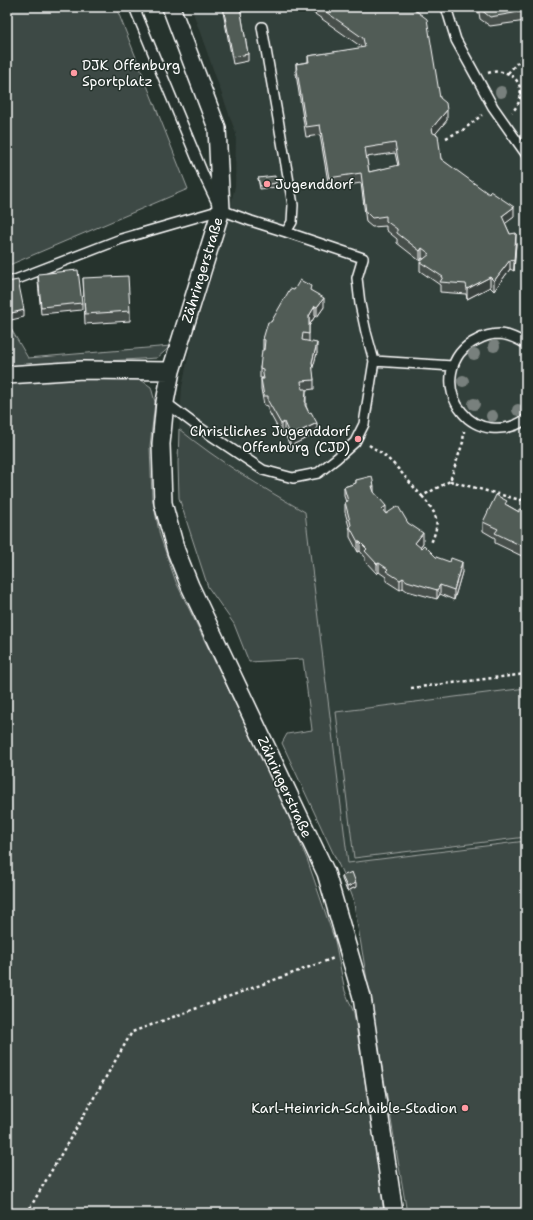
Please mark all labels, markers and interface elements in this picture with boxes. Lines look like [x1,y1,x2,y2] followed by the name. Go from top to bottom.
[82,56,180,90] place label: DJK Offenburg Sportplatz
[69,68,79,78] marker: DJK Offenburg Sportplatz
[275,175,354,193] place label: Jugenddorf
[262,179,272,189] marker: Jugenddorf
[177,215,227,325] street label: Zähringerstraße
[190,422,351,456] place label: Christliches Jugenddorf Offenburg (CJD)
[353,434,363,444] marker: Christliches Jugenddorf Offenburg (CJD)
[254,733,316,841] street label: Zähringerstraße
[251,1099,457,1117] place label: Karl-Heinrich-Schaible-Stadion
[460,1103,470,1113] marker: Karl-Heinrich-Schaible-Stadion

